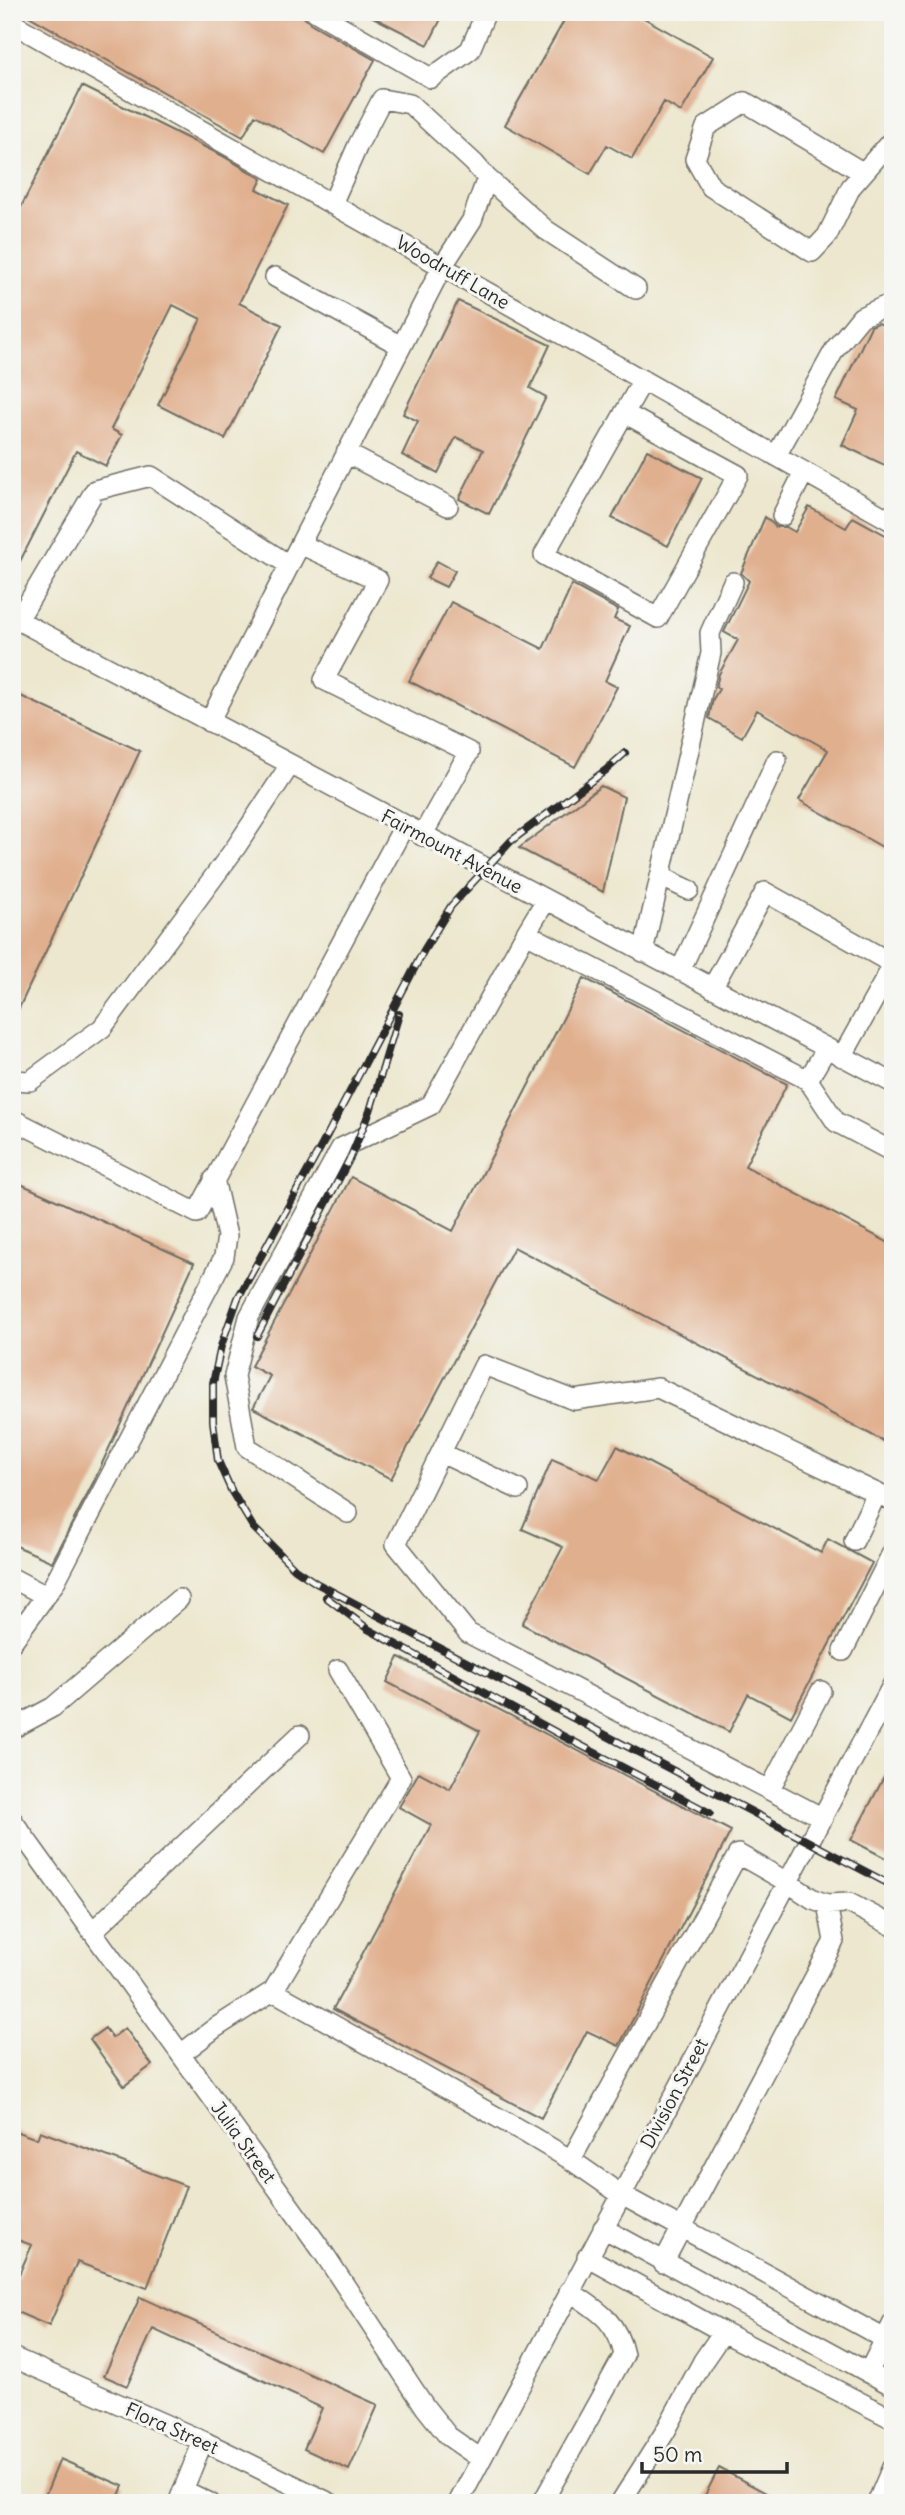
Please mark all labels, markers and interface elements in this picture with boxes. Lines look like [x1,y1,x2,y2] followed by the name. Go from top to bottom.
[392,230,514,314] street label: Woodruff Lane
[377,804,527,898] street label: Fairmount Avenue
[635,2034,713,2152] street label: Division Street
[206,2096,282,2188] street label: Julia Street
[122,2397,222,2459] street label: Flora Street
[642,2431,788,2475] scale bar
[653,2441,702,2468] text: 50 m

